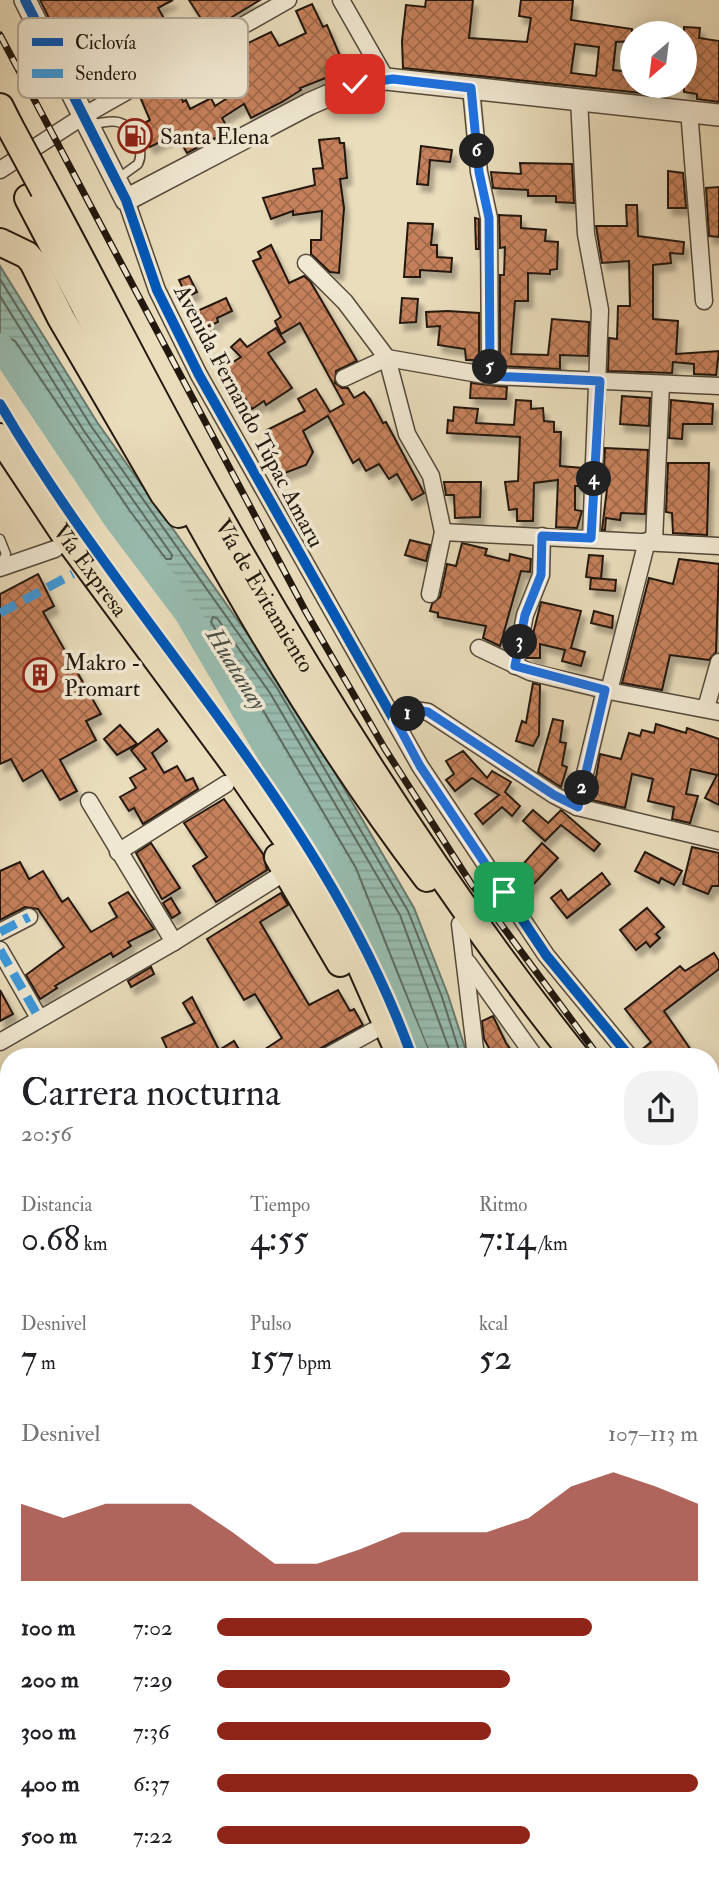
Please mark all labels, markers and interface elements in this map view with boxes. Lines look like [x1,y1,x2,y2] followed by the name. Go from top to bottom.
[18,18,248,98] legend
[620,21,696,98] north arrow
[620,21,697,98] map controls
[75,31,136,55] text: Ciclovía
[325,54,385,114] pin
[75,62,137,86] text: Sendero
[336,65,374,103] icon: check
[116,117,154,155] fuel station icon: Santa Elena
[160,122,270,151] place label: Santa Elena
[460,134,494,168] pin: 6
[472,138,481,162] text: 6
[166,279,331,553] street label: Avenida Fernando Túpac Amaru
[472,350,508,384] pin: 5
[485,354,494,378] text: 5
[576,462,612,496] pin: 4
[588,466,599,490] text: 4
[209,513,321,678] street label: Vía de Evitamiento
[47,518,135,623] street label: Vía Expresa
[198,621,274,717] water label: Huatanay
[503,624,538,660] pin: 3
[516,629,523,653] text: 3
[64,648,141,703] place label: Makro - Promart
[21,656,59,694] building icon: Makro - Promart
[390,696,426,732] pin: 1
[404,701,411,725] text: 1
[564,770,600,806] pin: 2
[577,775,586,799] text: 2
[474,862,534,922] pin
[485,873,523,911] icon: arrive
[21,1069,281,1117] text: Carrera nocturna
[624,1071,698,1145] button: share
[21,1119,72,1148] text: 20:56
[21,1193,92,1217] text: Distancia
[250,1193,310,1217] text: Tiempo
[479,1193,528,1217] text: Ritmo
[21,1217,80,1261] text: 0.68
[250,1217,308,1261] text: 4:55
[479,1217,535,1261] text: 7:14
[80,1232,108,1256] text: km
[535,1232,568,1256] text: /km
[21,1312,87,1336] text: Desnivel
[250,1312,291,1336] text: Pulso
[479,1312,508,1336] text: kcal
[21,1336,37,1380] text: 7
[250,1336,294,1380] text: 157
[479,1336,512,1380] text: 52
[37,1351,56,1375] text: m
[294,1351,332,1375] text: bpm
[21,1419,100,1448] text: Desnivel
[608,1419,698,1448] text: 107–113 m
[21,1613,75,1642] text: 100 m
[133,1613,173,1642] text: 7:02
[21,1665,79,1694] text: 200 m
[133,1665,173,1694] text: 7:29
[21,1717,76,1746] text: 300 m
[133,1717,170,1746] text: 7:36
[21,1769,80,1798] text: 400 m
[133,1769,170,1798] text: 6:37
[21,1821,77,1850] text: 500 m
[133,1821,173,1850] text: 7:22

